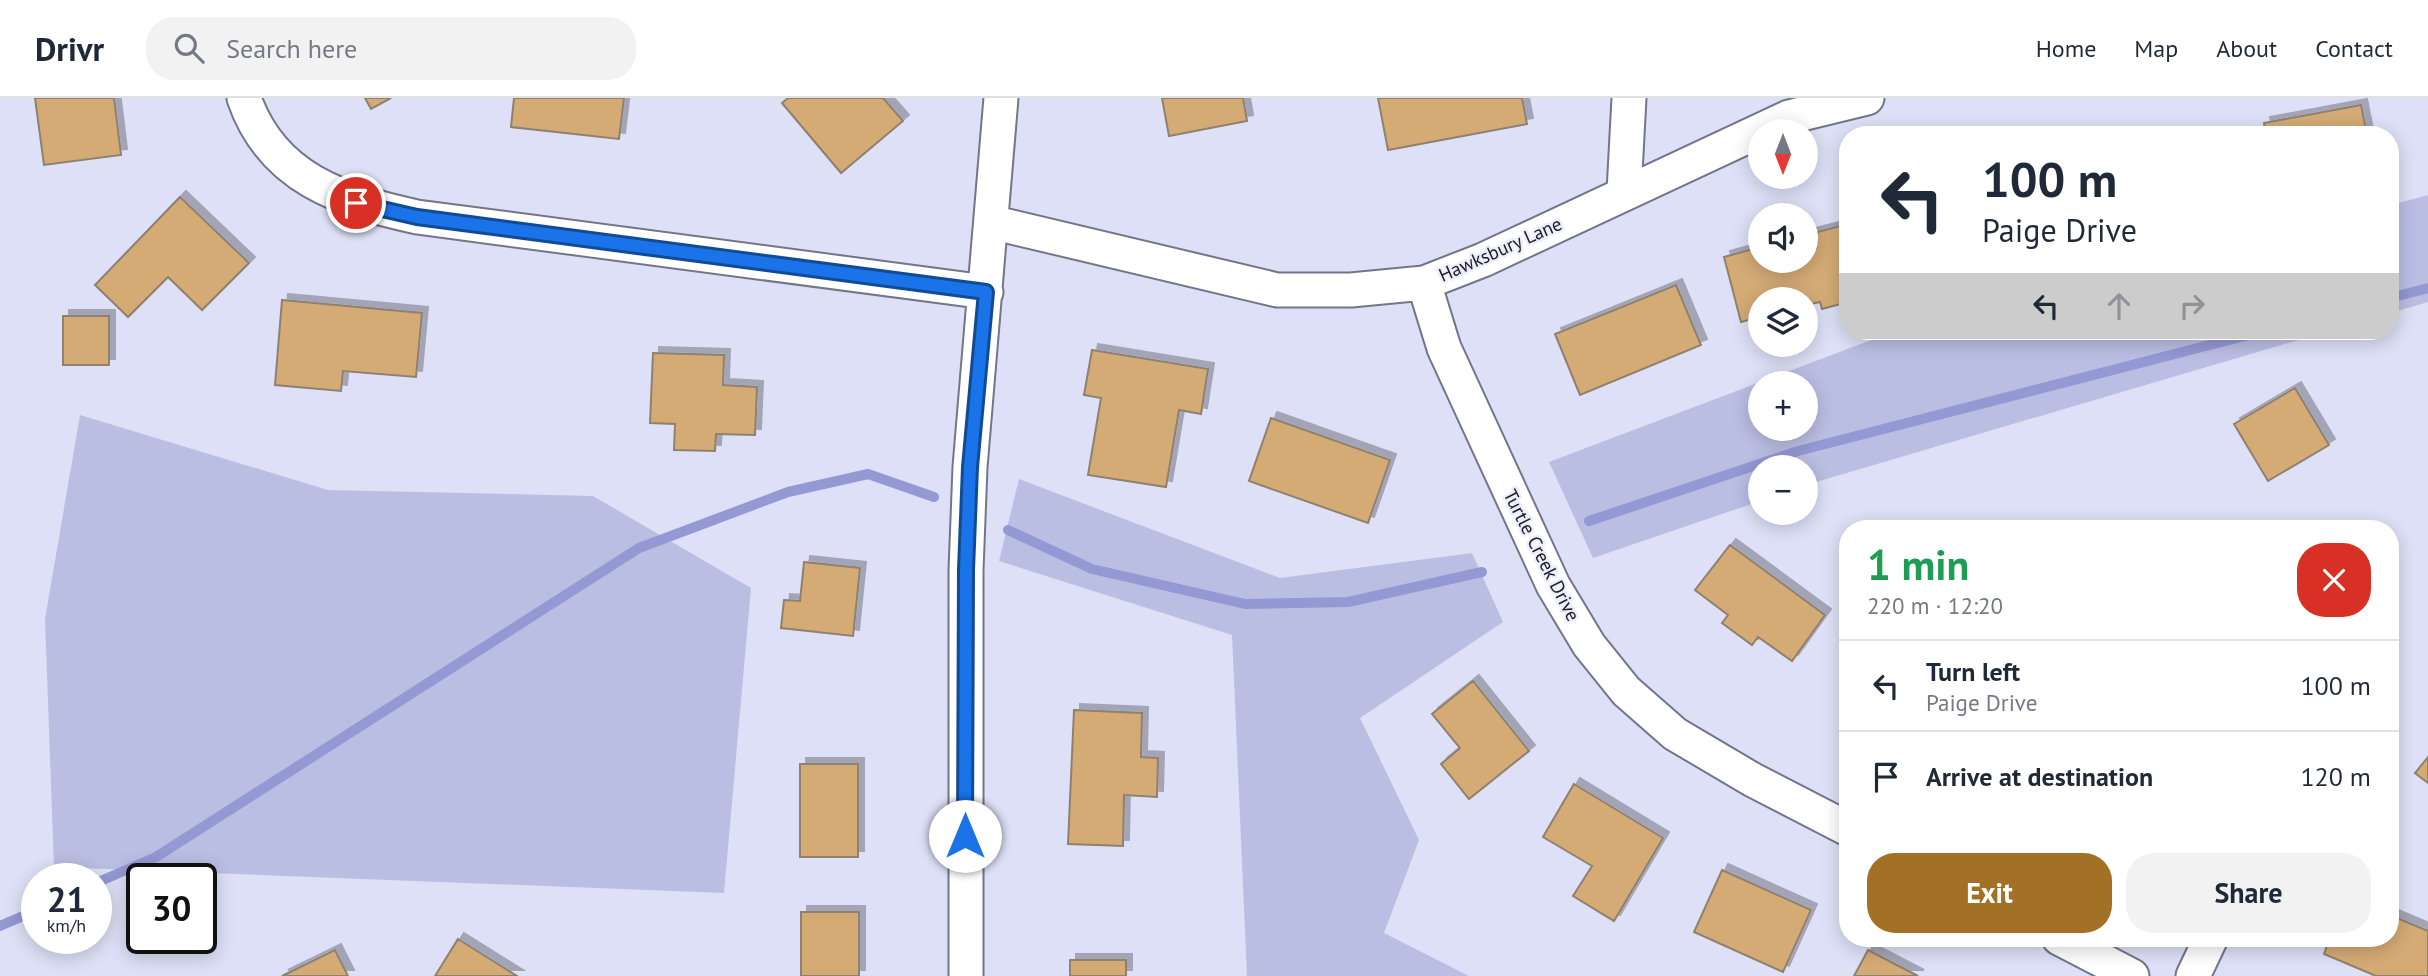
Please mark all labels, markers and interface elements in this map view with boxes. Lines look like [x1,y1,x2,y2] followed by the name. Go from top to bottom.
[146,17,636,80] search box
[35,27,104,70] text: Drivr
[170,29,208,67] icon: search
[226,32,357,65] text: Search here
[2036,33,2096,64] text: Home
[2134,33,2178,64] text: Map
[2216,33,2277,64] text: About
[2315,33,2393,64] text: Contact
[1748,119,1818,189] north arrow
[1748,119,1818,525] map controls
[1982,147,2117,211] text: 100 m
[1867,154,1958,245] icon: left
[326,173,386,233] pin
[337,184,375,222] icon: arrive
[1748,203,1818,273] button: sound
[1982,209,2137,251] text: Paige Drive
[1435,211,1565,287] street label: Hawksbury Lane
[1748,287,1818,357] button: layers
[2027,287,2065,325] icon: left
[2100,287,2138,325] icon: ahead
[2173,287,2211,325] icon: right
[1748,371,1818,441] button: +
[1748,455,1818,525] button: −
[1498,485,1586,625] street label: Turtle Creek Drive
[1867,537,1969,592] text: 1 min
[2297,543,2371,617] button: close
[1867,591,2003,620] text: 220 m · 12:20
[1926,655,2020,688] text: Turn left
[1867,667,1905,705] icon: left
[2300,669,2371,702] text: 100 m
[1926,688,2037,717] text: Paige Drive
[1867,758,1905,796] icon: arrive
[1926,760,2153,793] text: Arrive at destination
[2300,760,2371,793] text: 120 m
[928,799,1002,873] position arrow
[1867,853,2112,933] button: Exit
[2126,853,2371,933] button: Share
[126,863,217,954] speed limit sign: 30
[47,876,86,922] text: 21
[47,914,86,937] text: km/h

